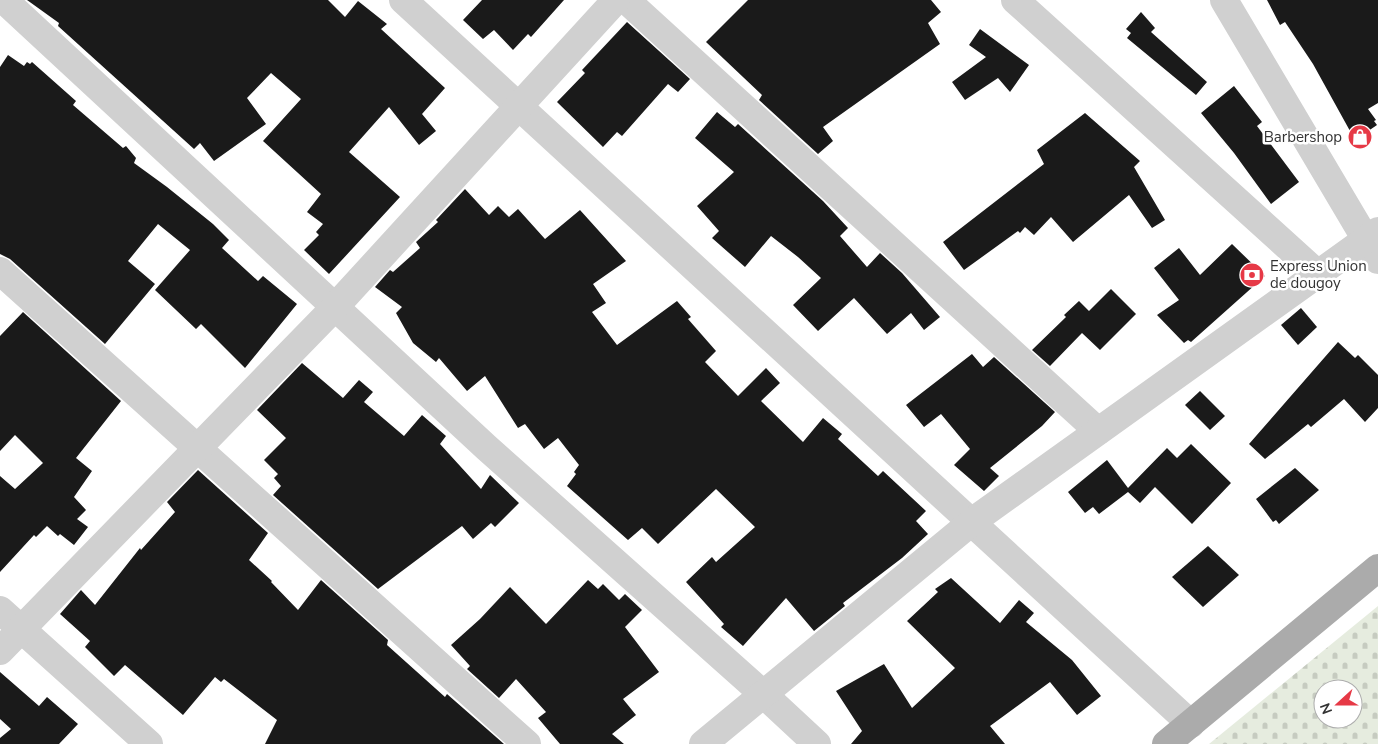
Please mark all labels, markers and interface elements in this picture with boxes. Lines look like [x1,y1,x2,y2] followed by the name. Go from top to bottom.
[1347,124,1373,150] shop icon: Barbershop
[1264,127,1342,147] place label: Barbershop
[1270,256,1367,293] place label: Express Union de dougoy
[1239,262,1265,288] bank icon: Express Union de dougoy
[1313,679,1363,729] north arrow
[1316,700,1337,717] text: N

